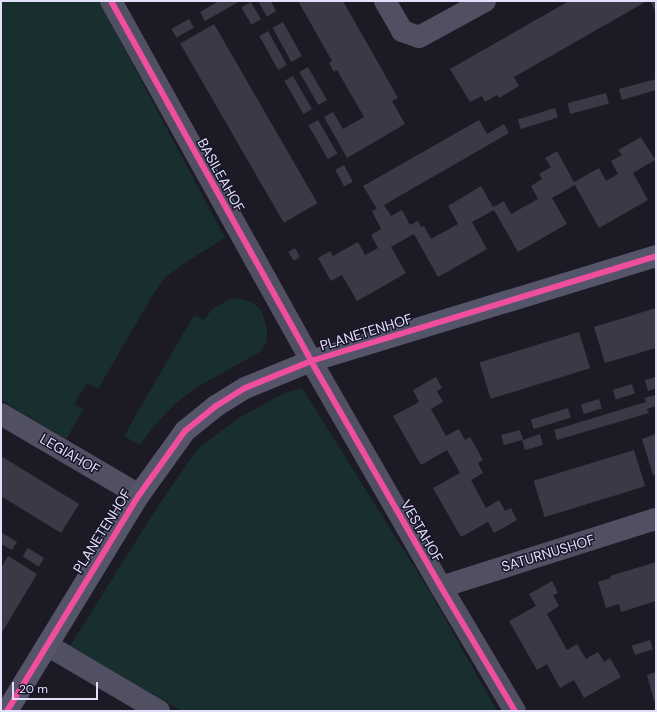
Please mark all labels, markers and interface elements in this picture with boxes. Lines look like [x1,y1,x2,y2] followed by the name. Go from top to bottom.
[194,135,248,215] street label: BASILEAHOF
[318,310,414,354] street label: PLANETENHOF
[37,430,103,478] street label: LEGIAHOF
[70,486,134,576] street label: PLANETENHOF
[397,497,447,565] street label: VESTAHOF
[499,531,597,575] street label: SATURNUSHOF
[14,674,100,700] scale bar
[19,681,48,697] text: 20 m

